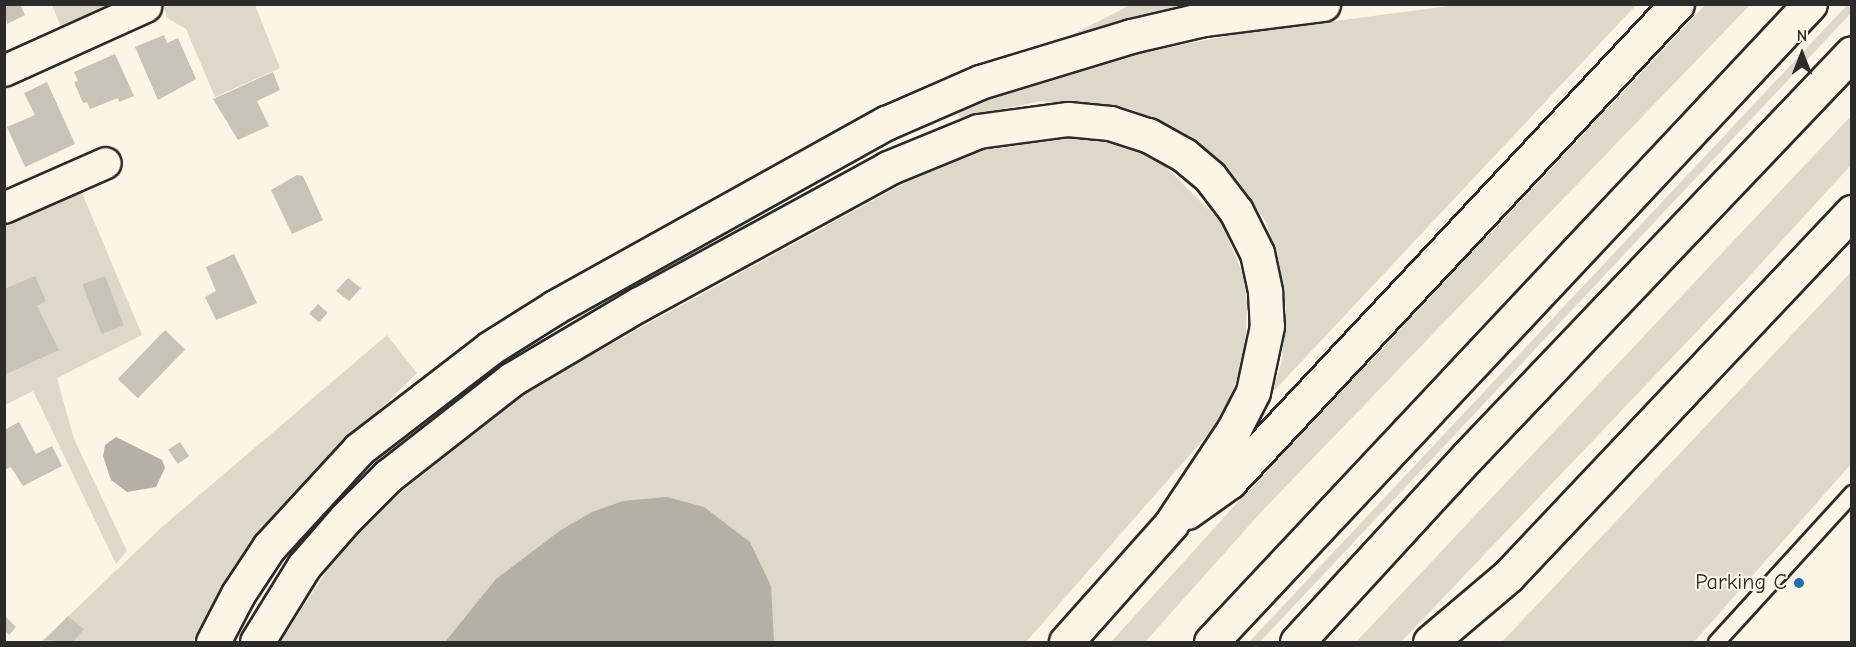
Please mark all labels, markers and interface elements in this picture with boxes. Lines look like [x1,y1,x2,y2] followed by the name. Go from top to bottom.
[1772,24,1832,84] north arrow
[1797,27,1807,45] text: N
[1695,570,1787,596] place label: Parking C
[1792,576,1806,590] marker: Parking C

